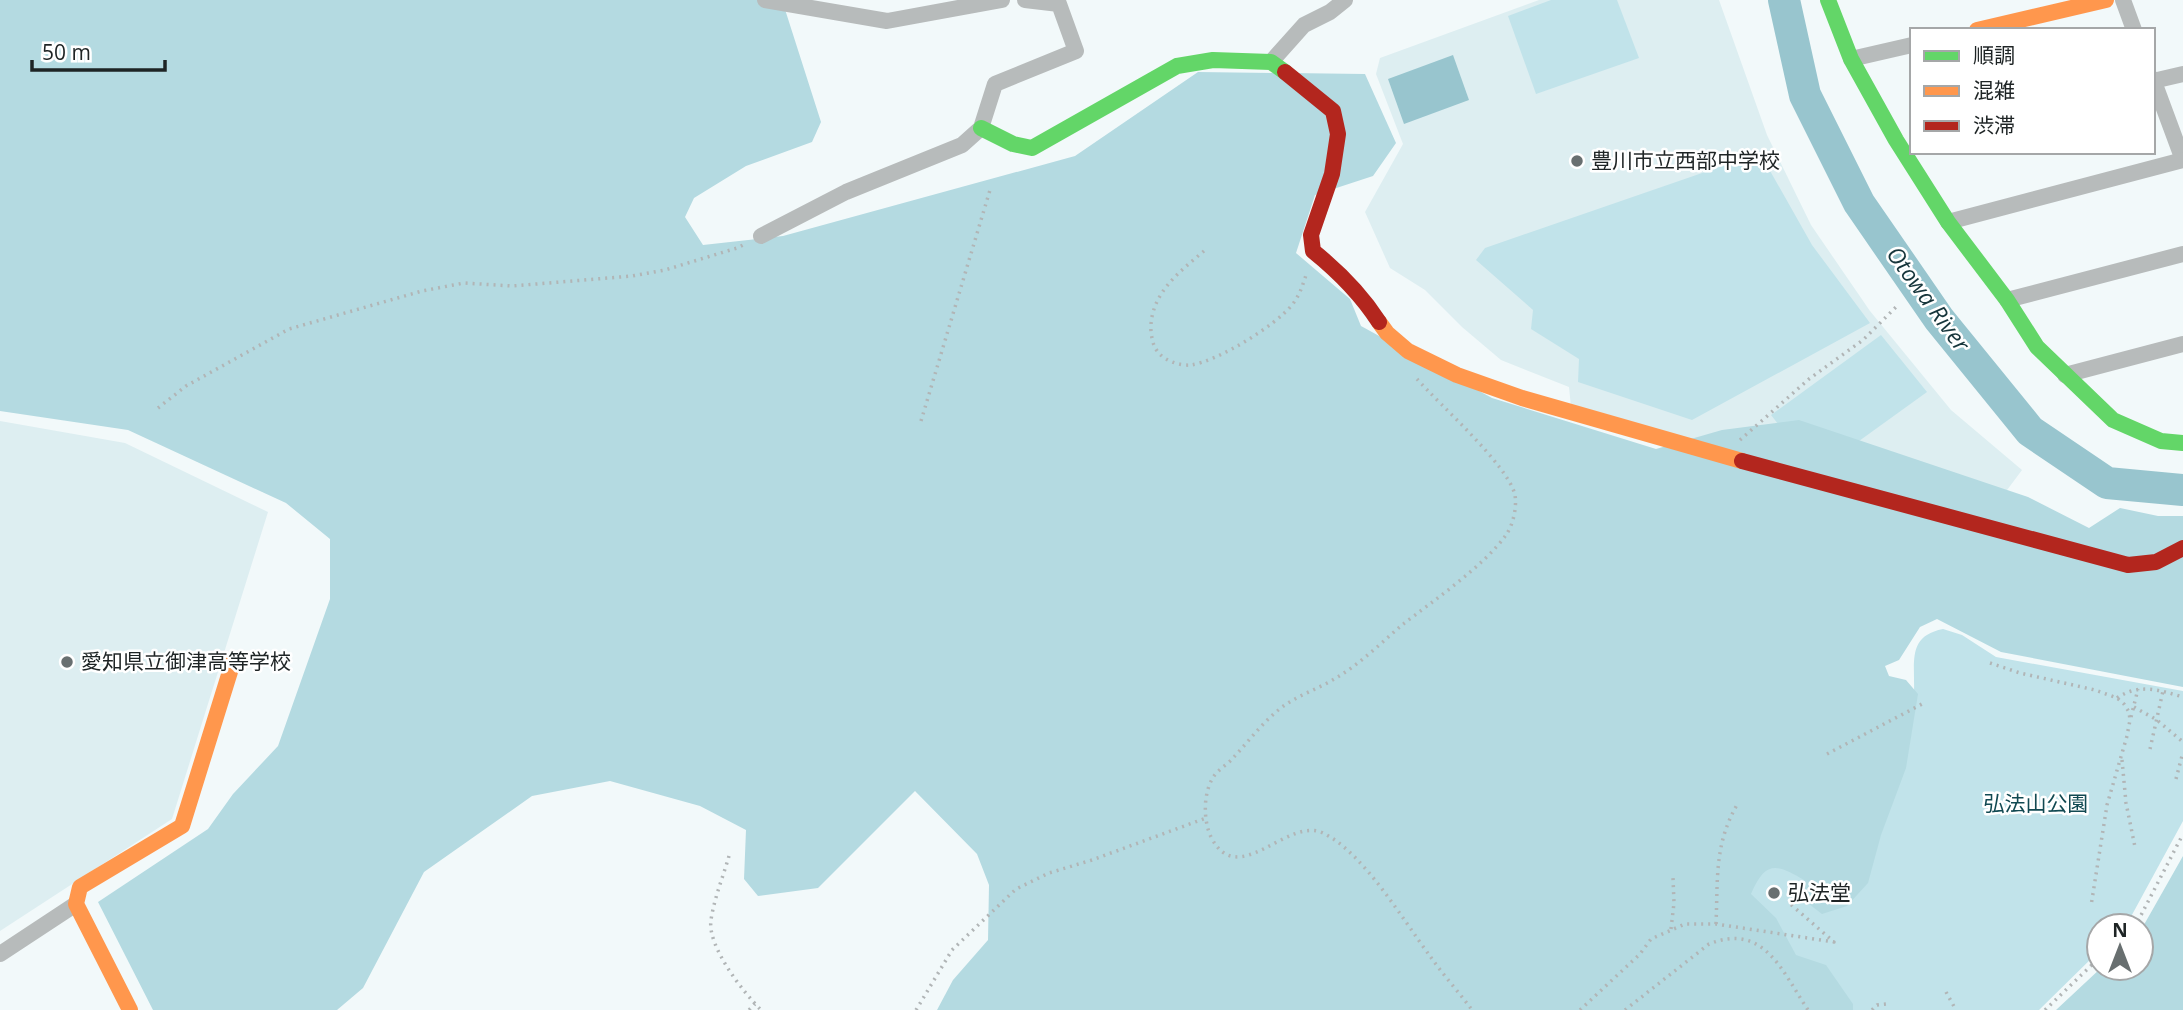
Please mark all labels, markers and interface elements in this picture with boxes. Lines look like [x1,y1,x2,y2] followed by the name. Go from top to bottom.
[32,28,164,72] scale bar
[1910,28,2155,154] legend
[42,38,91,66] text: 50 m
[1973,41,2015,69] text: 順調
[1973,76,2015,104] text: 混雑
[1973,111,2015,139] text: 渋滞
[1591,146,1780,174] place label: 豊川市立西部中学校
[1569,153,1585,169] marker: 豊川市立西部中学校
[1880,239,1978,358] water label: Otowa River
[81,647,291,675] place label: 愛知県立御津高等学校
[59,654,75,670] marker: 愛知県立御津高等学校
[1984,789,2089,817] park label: 弘法山公園
[1788,878,1851,906] place label: 弘法堂
[1766,885,1782,901] marker: 弘法堂
[2085,912,2155,982] north arrow
[2112,917,2128,943] text: N

